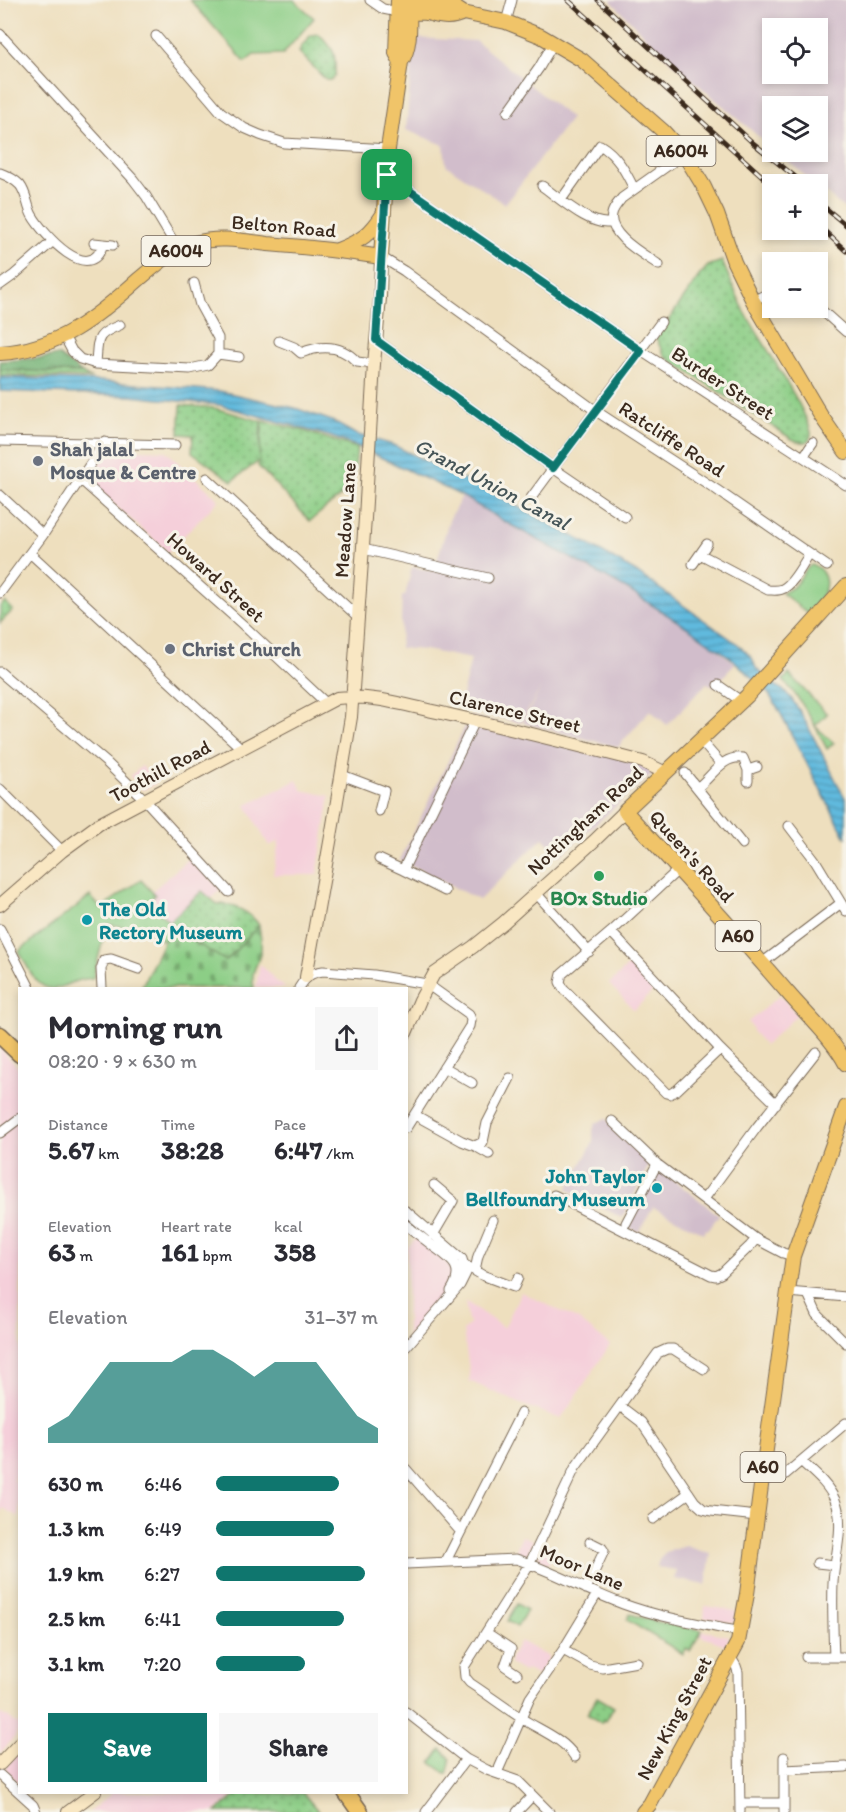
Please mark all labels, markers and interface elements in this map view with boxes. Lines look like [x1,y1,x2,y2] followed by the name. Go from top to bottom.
[762,18,828,318] map controls
[762,18,828,84] button: locate
[762,96,828,162] button: layers
[646,136,716,166] road number: A6004
[361,149,412,200] pin
[370,158,403,191] icon: arrive
[762,174,828,240] button: +
[230,209,338,243] street label: Belton Road
[142,236,210,266] road number: A6004
[762,252,828,318] button: −
[667,341,779,425] street label: Burder Street
[614,396,730,482] street label: Ratcliffe Road
[411,432,576,536] water label: Grand Union Canal
[50,437,197,485] place label: Shah jalal Mosque & Centre
[31,454,45,468] marker: Shah jalal Mosque & Centre
[329,461,361,579] street label: Meadow Lane
[162,527,270,627] street label: Howard Street
[182,637,302,661] place label: Christ Church
[163,642,177,656] marker: Christ Church
[447,684,583,738] street label: Clarence Street
[105,734,215,808] street label: Toothill Road
[522,760,648,880] street label: Nottingham Road
[644,805,740,907] street label: Queen's Road
[592,869,606,883] marker: BOx Studio
[550,886,648,910] place label: BOx Studio
[98,897,243,945] place label: The Old Rectory Museum
[80,913,94,927] marker: The Old Rectory Museum
[716,921,760,951] road number: A60
[48,1007,223,1046] text: Morning run
[315,1007,378,1070] button: share
[48,1049,197,1073] text: 08:20 · 9 × 630 m
[48,1115,108,1134] text: Distance
[161,1115,195,1134] text: Time
[274,1115,306,1134] text: Pace
[48,1134,95,1166] text: 5.67
[161,1134,224,1166] text: 38:28
[274,1134,323,1166] text: 6:47
[95,1144,119,1163] text: km
[323,1144,354,1163] text: /km
[465,1164,645,1212] place label: John Taylor Bellfoundry Museum
[650,1181,664,1195] marker: John Taylor Bellfoundry Museum
[48,1217,112,1236] text: Elevation
[161,1217,232,1236] text: Heart rate
[274,1217,302,1236] text: kcal
[48,1236,76,1268] text: 63
[161,1236,199,1268] text: 161
[274,1236,316,1268] text: 358
[76,1246,93,1265] text: m
[199,1246,232,1265] text: bpm
[48,1305,127,1329] text: Elevation
[305,1305,378,1329] text: 31–37 m
[740,1452,786,1482] road number: A60
[48,1472,103,1496] text: 630 m
[144,1472,182,1496] text: 6:46
[48,1517,104,1541] text: 1.3 km
[144,1517,182,1541] text: 6:49
[536,1539,628,1595] street label: Moor Lane
[48,1562,104,1586] text: 1.9 km
[144,1562,180,1586] text: 6:27
[48,1607,105,1631] text: 2.5 km
[144,1607,181,1631] text: 6:41
[48,1652,104,1676] text: 3.1 km
[144,1652,182,1676] text: 7:20
[631,1652,717,1784] street label: New King Street
[48,1713,207,1782] button: Save
[219,1713,378,1782] button: Share

